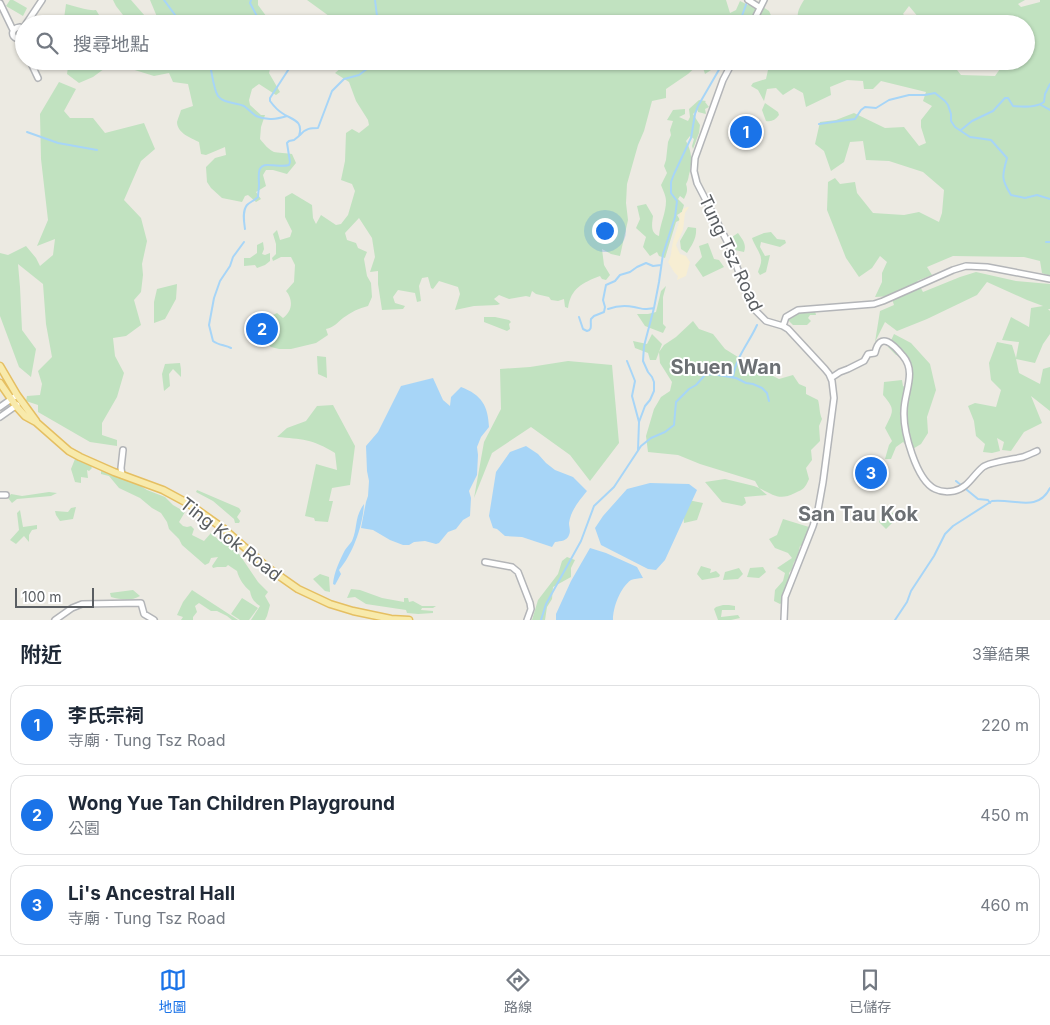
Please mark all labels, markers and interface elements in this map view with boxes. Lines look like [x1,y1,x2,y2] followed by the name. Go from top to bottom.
[15,15,1035,70] search box
[33,29,61,57] icon: search
[73,33,149,56] text: 搜尋地點
[730,113,762,151] pin: 1
[695,192,767,314] street label: Tung Tsz Road
[592,218,618,244] your location
[246,310,278,348] pin: 2
[671,355,781,379] district label: Shuen Wan
[855,454,887,492] pin: 3
[176,493,286,585] street label: Ting Kok Road
[798,502,918,526] district label: San Tau Kok
[15,585,94,608] scale bar
[22,588,62,605] text: 100 m
[20,642,62,667] text: 附近
[972,644,1030,664] text: 3筆結果
[68,704,144,727] text: 李氏宗祠
[34,715,40,735] text: 1
[981,715,1029,735] text: 220 m
[68,730,226,750] text: 寺廟 · Tung Tsz Road
[68,792,395,815] text: Wong Yue Tan Children Playground
[32,805,42,825] text: 2
[980,805,1029,825] text: 450 m
[68,818,100,838] text: 公園
[68,882,235,905] text: Li's Ancestral Hall
[32,895,42,915] text: 3
[980,895,1029,915] text: 460 m
[68,908,226,928] text: 寺廟 · Tung Tsz Road
[159,966,187,1016] tab: 地圖
[504,966,532,1016] tab: 路線
[849,966,891,1016] tab: 已儲存

